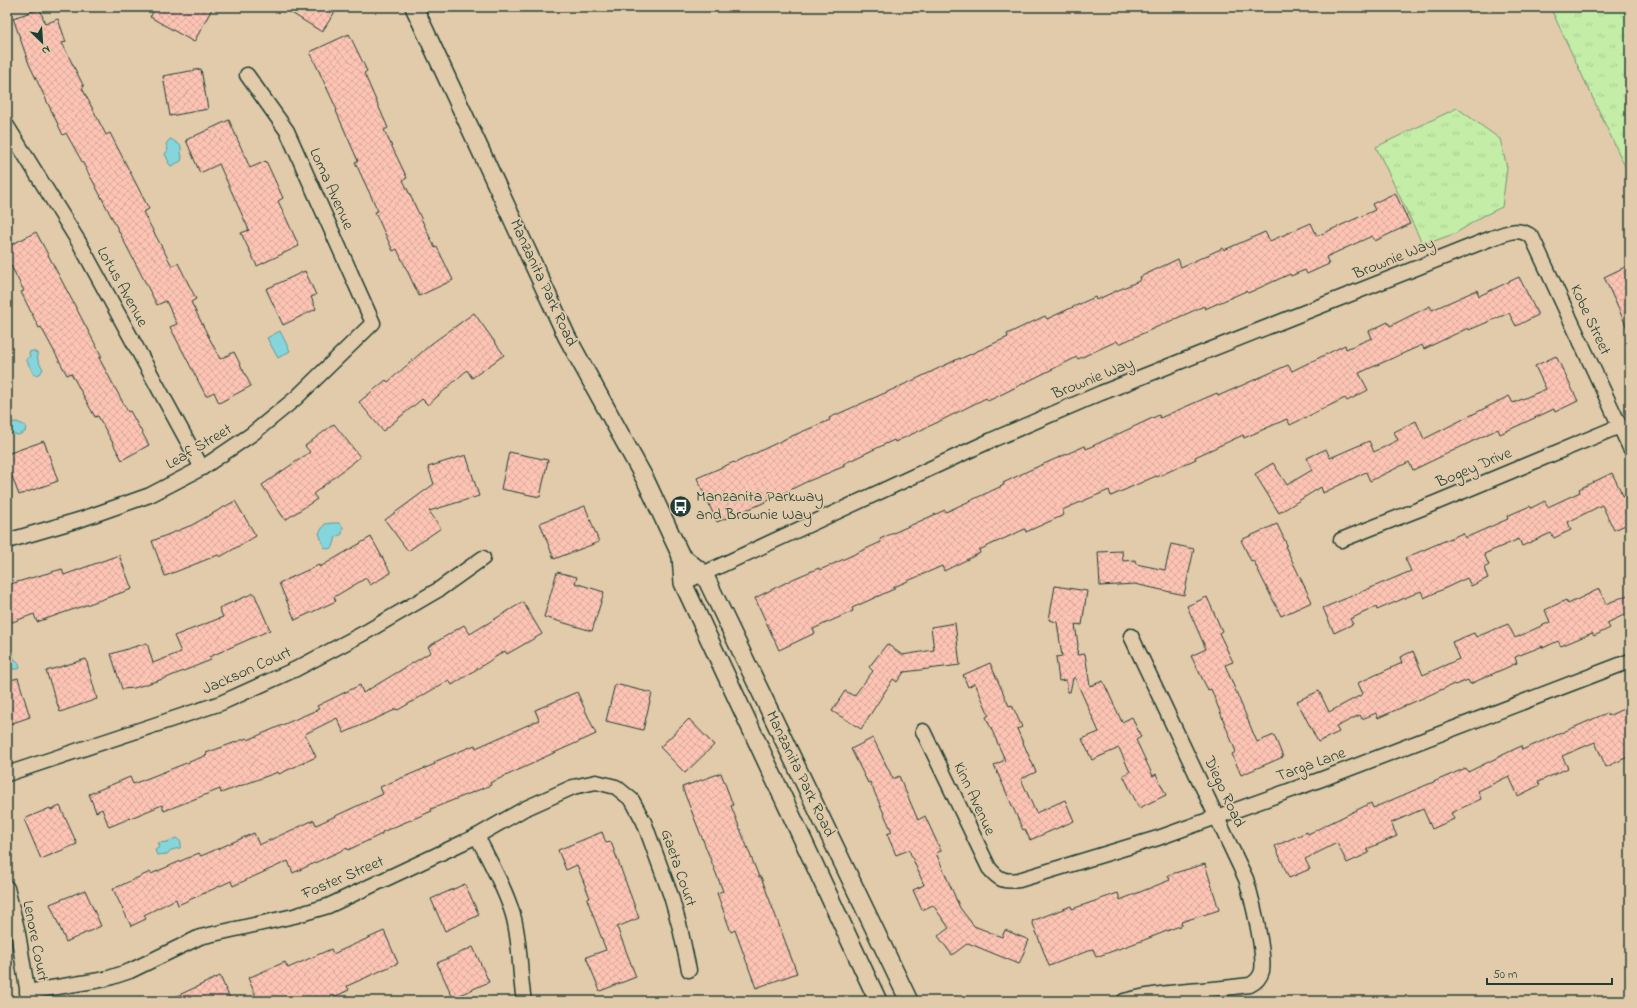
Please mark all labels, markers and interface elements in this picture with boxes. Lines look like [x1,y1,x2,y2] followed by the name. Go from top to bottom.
[22,22,62,62] north arrow
[39,41,53,59] text: N
[302,144,360,234] street label: Loma Avenue
[503,215,583,351] street label: Manzanita Park Road
[1349,232,1439,287] street label: Brownie Way
[90,242,154,332] street label: Lotus Avenue
[1563,281,1617,360] street label: Kobe Street
[1048,352,1138,407] street label: Brownie Way
[161,417,237,476] street label: Leaf Street
[1432,441,1516,495] street label: Bogey Drive
[696,485,823,527] place label: Manzanita Parkway and Brownie Way
[668,493,694,519] bus stop icon: Manzanita Parkway and Brownie Way
[199,640,296,701] street label: Jackson Court
[759,707,841,841] street label: Manzanita Park Road
[1273,741,1350,789] street label: Targa Lane
[1197,752,1251,832] street label: Diego Road
[947,758,1002,840] street label: Kinn Avenue
[654,826,703,911] street label: Gaeta Court
[297,850,388,906] street label: Foster Street
[15,898,55,984] street label: Lenore Court
[1487,960,1612,986] scale bar
[1493,966,1517,984] text: 50 m

